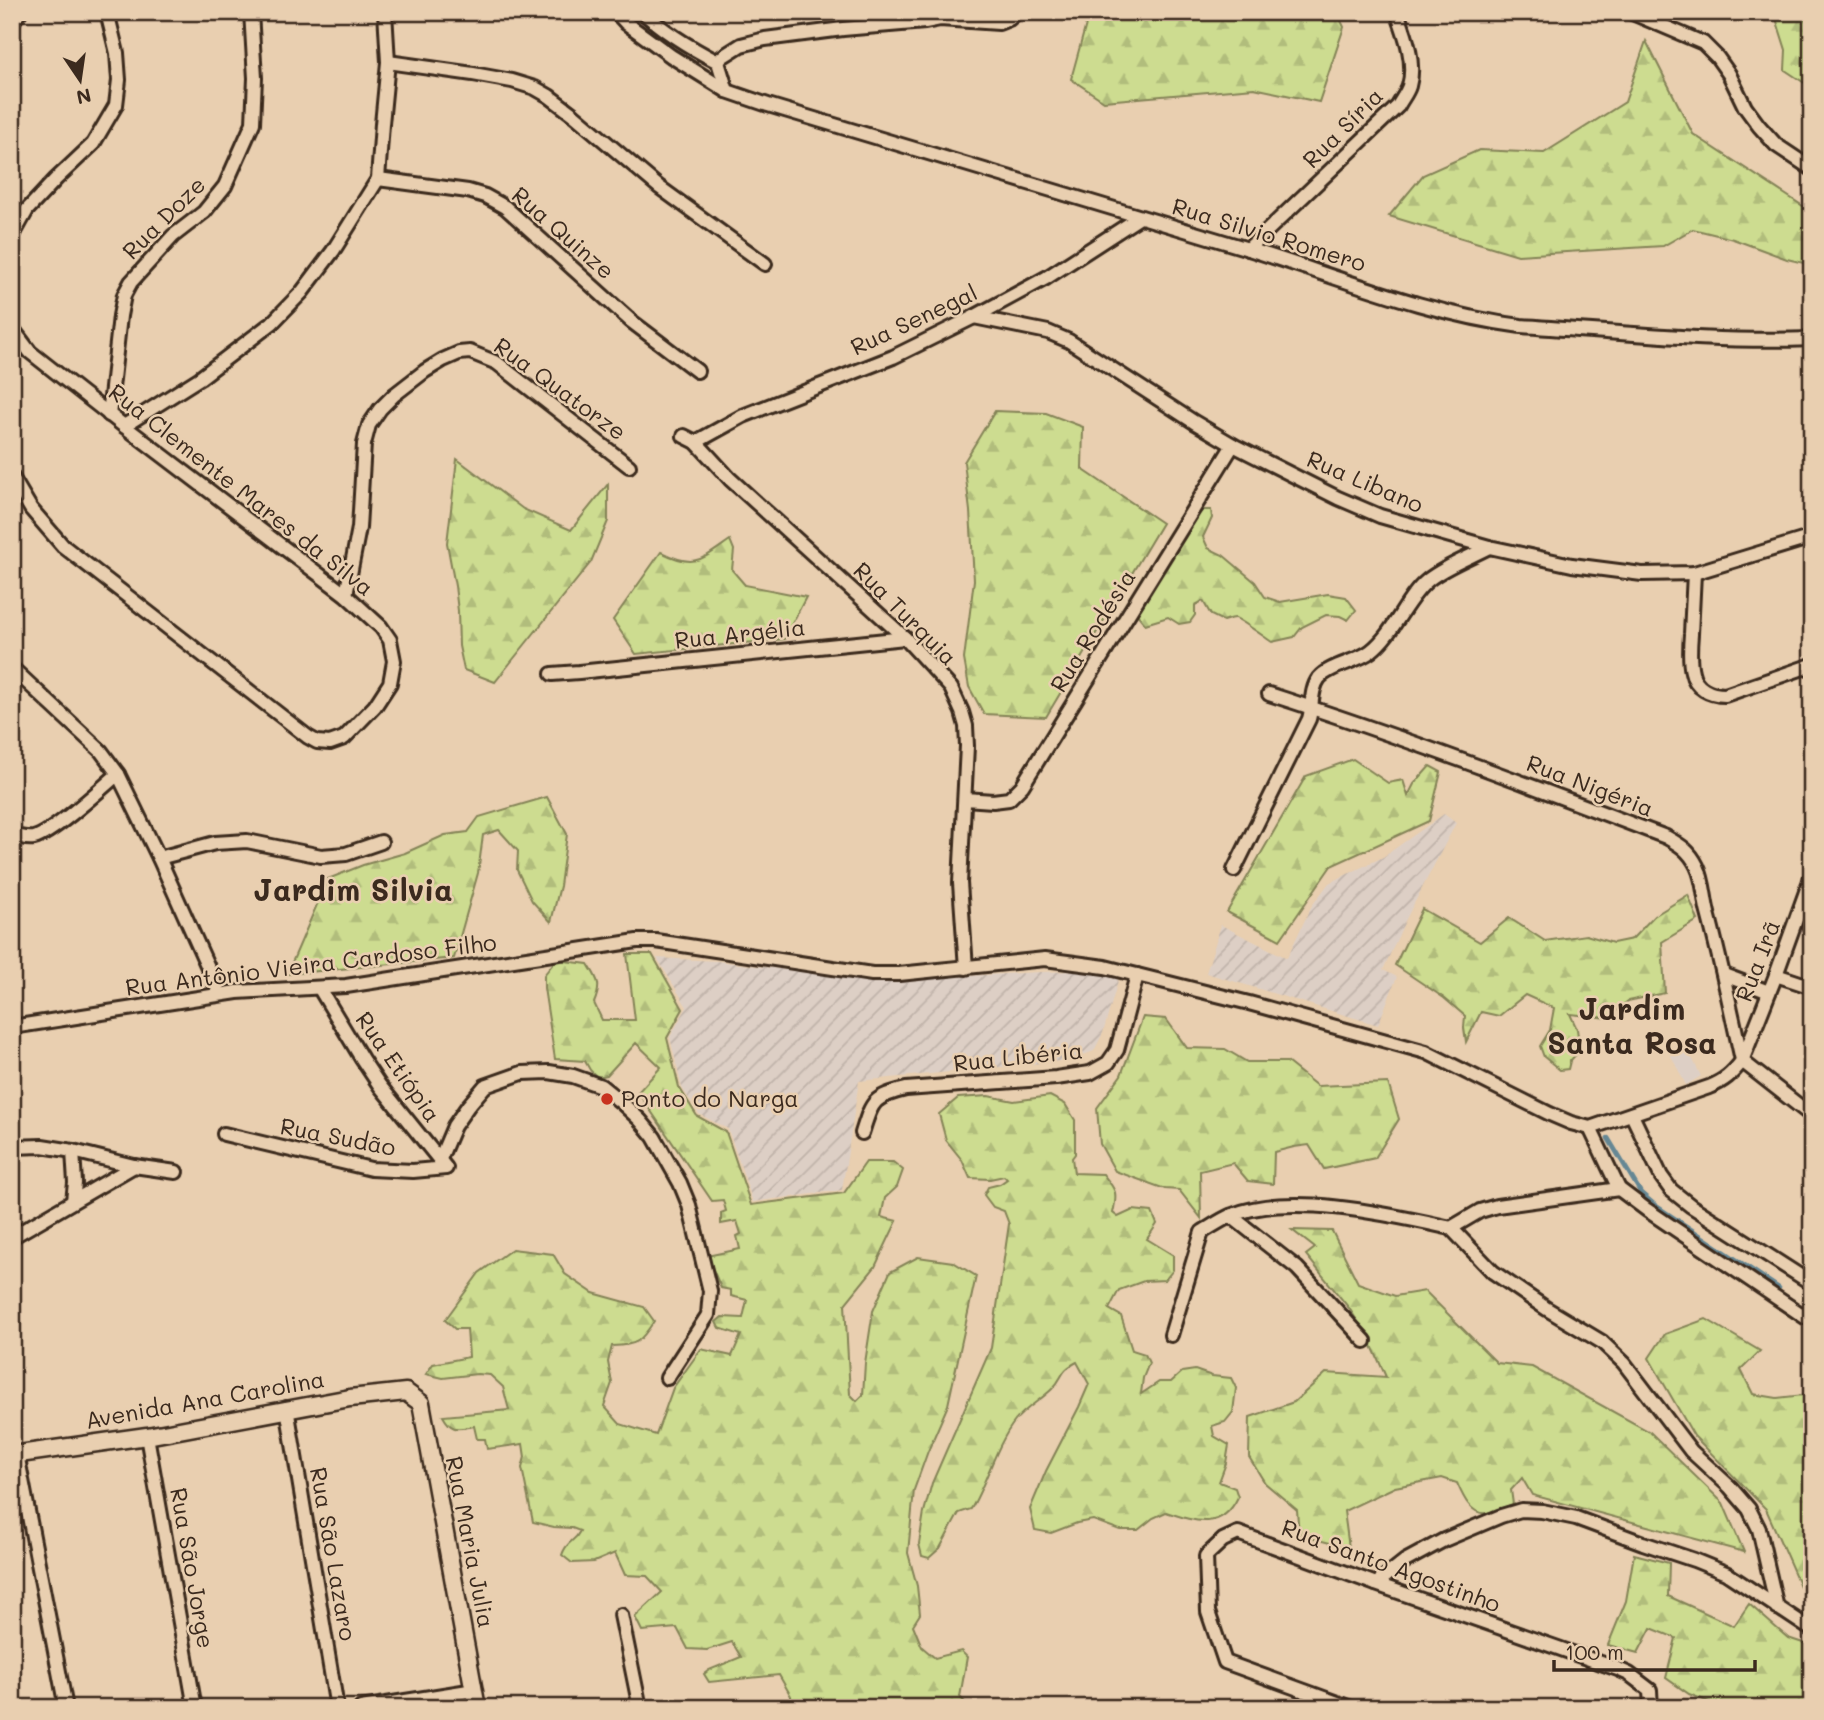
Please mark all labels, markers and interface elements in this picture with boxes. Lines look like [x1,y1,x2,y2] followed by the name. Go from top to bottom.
[46,46,116,116] north arrow
[1296,81,1389,174] street label: Rua Síria
[74,83,94,111] text: N
[115,169,211,265] street label: Rua Doze
[506,179,621,285] street label: Rua Quinze
[1169,190,1370,278] street label: Rua Silvio Romero
[845,277,982,362] street label: Rua Senegal
[489,330,633,446] street label: Rua Quatorze
[103,376,380,602] street label: Rua Clemente Mares da Silva
[1303,443,1428,519] street label: Rua Libano
[847,555,964,672] street label: Rua Turquia
[1043,563,1142,697] street label: Rua Rodésia
[673,611,807,655] street label: Rua Argélia
[1523,747,1658,823] street label: Rua Nigéria
[253,869,453,909] district label: Jardim Silvia
[1728,916,1786,1006] street label: Rua Irã
[124,926,498,1002] street label: Rua Antônio Vieira Cardoso Filho
[1547,988,1717,1062] district label: Jardim Santa Rosa
[350,1005,448,1128] street label: Rua Etiópia
[952,1034,1084,1078] street label: Rua Libéria
[621,1083,799,1113] place label: Ponto do Narga
[599,1091,615,1107] marker: Ponto do Narga
[278,1110,399,1162] street label: Rua Sudão
[83,1363,327,1435] street label: Avenida Ana Carolina
[440,1453,502,1630] street label: Rua Maria Julia
[304,1465,364,1643] street label: Rua São Lazaro
[164,1485,222,1651] street label: Rua São Jorge
[1278,1512,1505,1619] street label: Rua Santo Agostinho
[1554,1629,1756,1673] scale bar
[1565,1638,1624,1665] text: 100 m

